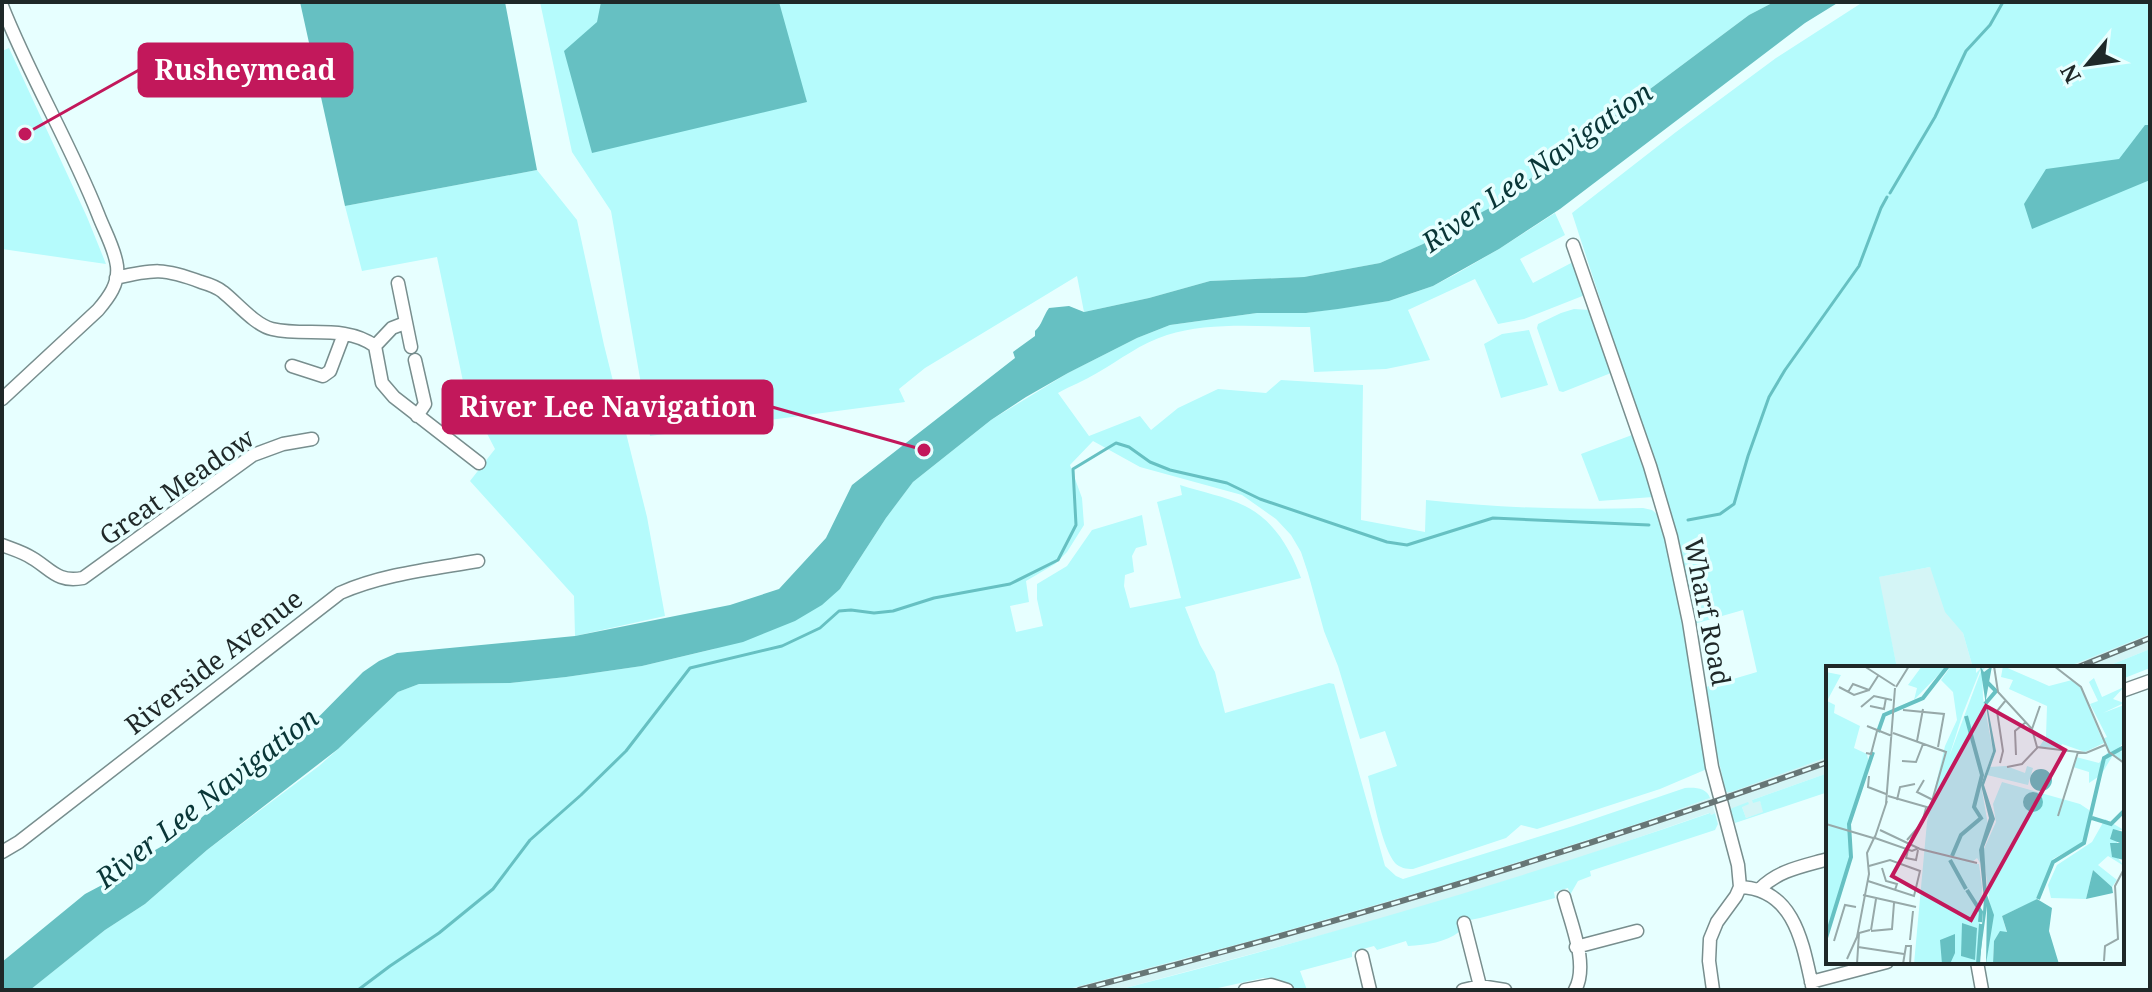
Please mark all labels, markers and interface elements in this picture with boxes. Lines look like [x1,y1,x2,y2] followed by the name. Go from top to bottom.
[2048,24,2128,104] north arrow
[139,44,352,96] callout: Rusheymead
[154,50,336,88] text: Rusheymead
[2052,59,2087,89] text: N
[1413,72,1659,261] water label: River Lee Navigation
[443,381,772,433] callout: River Lee Navigation
[459,387,757,425] text: River Lee Navigation
[92,419,262,553] street label: Great Meadow
[1676,535,1740,689] street label: Wharf Road
[117,580,310,742] street label: Riverside Avenue
[1826,666,2124,964] inset map
[86,698,326,897] water label: River Lee Navigation

